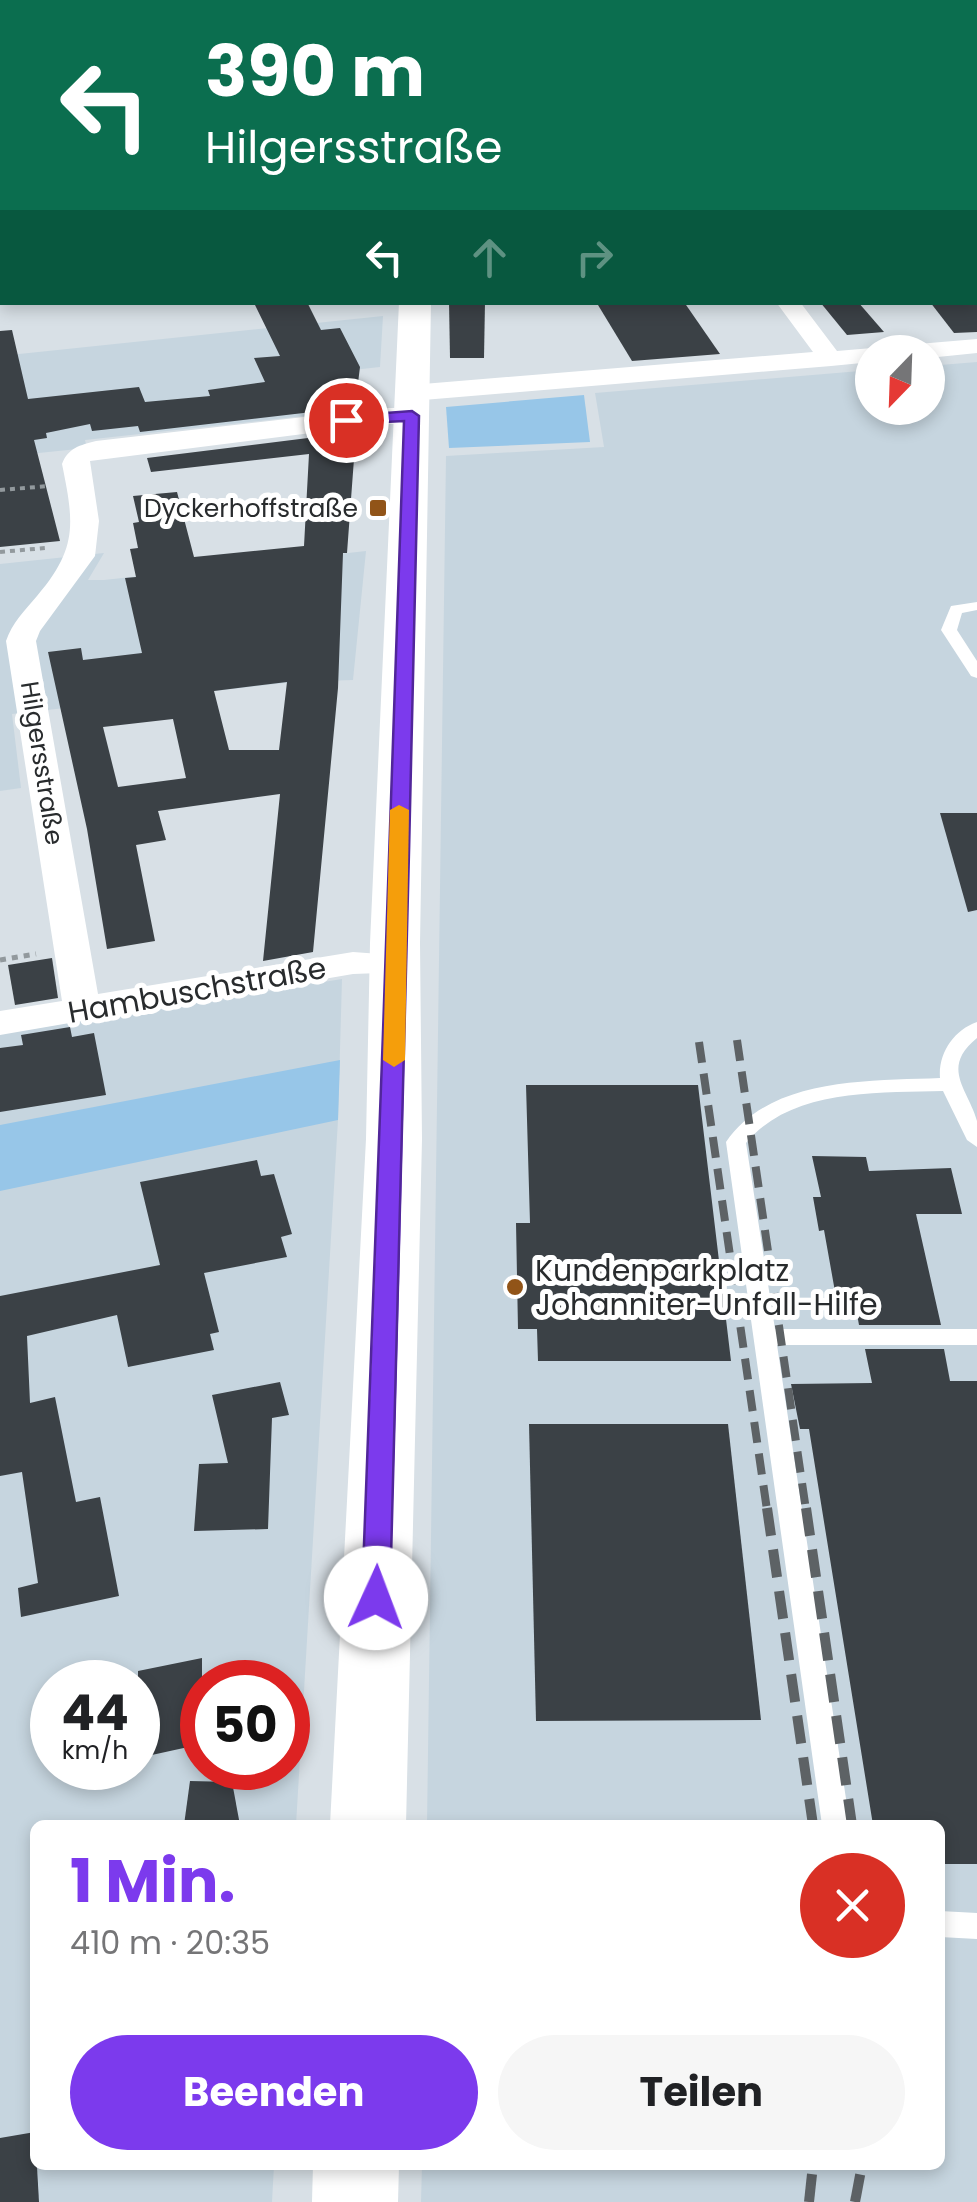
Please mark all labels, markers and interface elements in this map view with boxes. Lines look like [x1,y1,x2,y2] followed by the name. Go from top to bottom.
[205,22,425,121] text: 390 m
[40,40,170,170] icon: left
[205,116,503,179] text: Hilgersstraße
[357,230,412,285] icon: left
[462,230,517,285] icon: ahead
[567,230,622,285] icon: right
[855,335,945,425] north arrow
[855,335,945,425] map controls
[304,378,389,463] pin
[319,393,374,448] icon: arrive
[144,491,358,526] place label: Dyckerhoffstraße
[367,497,389,519] marker: Dyckerhoffstraße
[12,679,72,847] street label: Hilgersstraße
[64,946,330,1034] street label: Hambuschstraße
[535,1249,877,1326] place label: Kundenparkplatz Johanniter-Unfall-Hilfe
[504,1276,526,1298] marker: Kundenparkplatz Johanniter-Unfall-Hilfe
[324,1546,428,1650] position arrow
[180,1660,310,1790] speed limit sign: 50
[61,1677,129,1748] text: 44
[62,1733,128,1768] text: km/h
[70,1839,235,1923] text: 1 Min.
[800,1853,905,1958] button: close
[70,1920,270,1965] text: 410 m · 20:35
[70,2035,478,2150] button: Beenden
[498,2035,905,2150] button: Teilen

